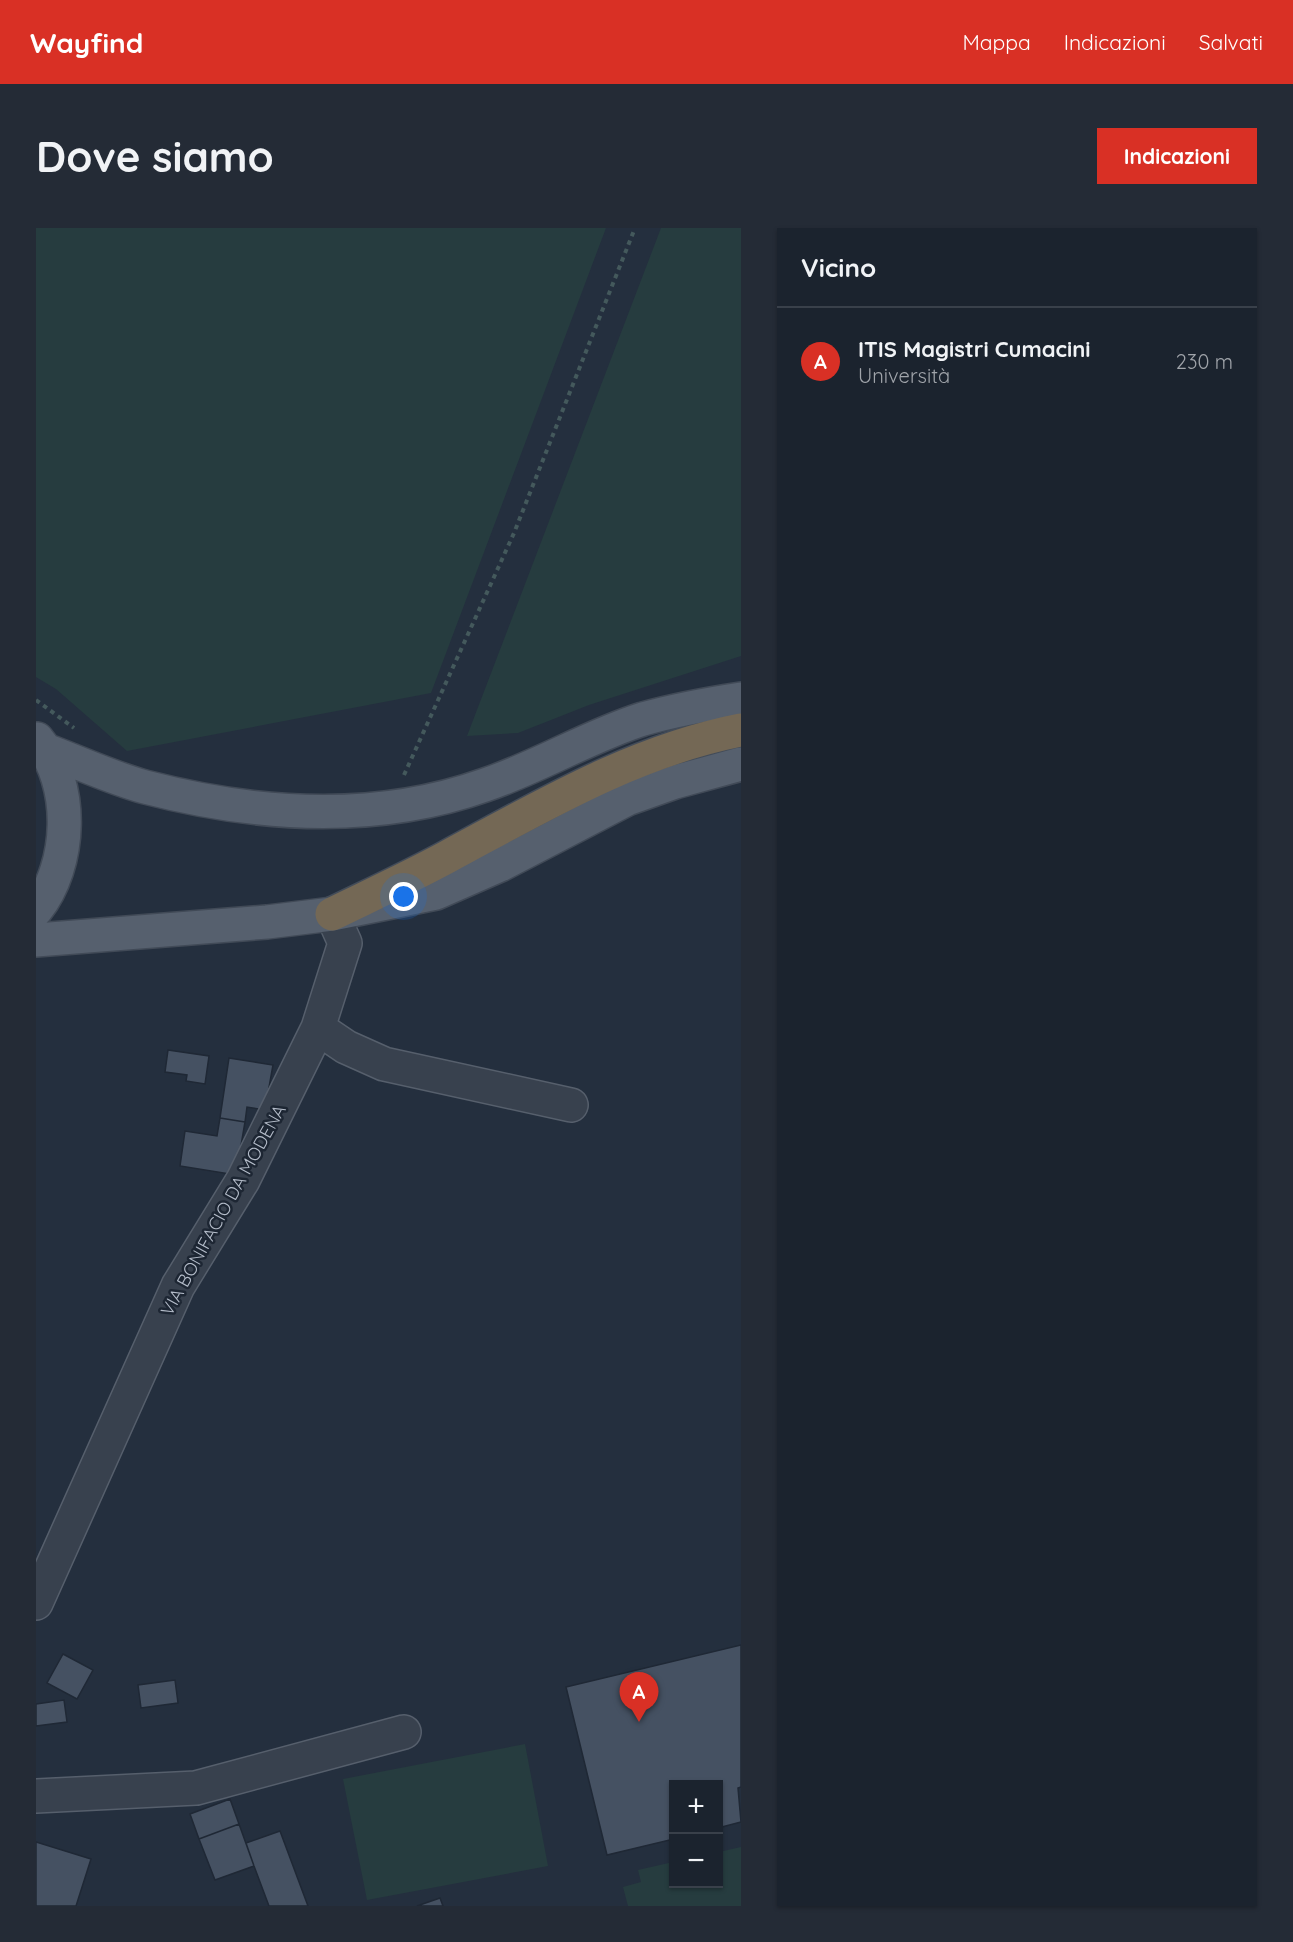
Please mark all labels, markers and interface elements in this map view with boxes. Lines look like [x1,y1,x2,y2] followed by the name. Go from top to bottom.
[30,25,143,60] text: Wayfind
[962,29,1031,55] text: Mappa
[1064,29,1166,55] text: Indicazioni
[1199,29,1263,55] text: Salvati
[1097,128,1257,184] button: Indicazioni
[36,130,274,183] text: Dove siamo
[801,251,876,284] text: Vicino
[858,335,1090,363] text: ITIS Magistri Cumacini
[814,349,827,374] text: A
[1176,349,1233,374] text: 230 m
[858,363,950,388] text: Università
[389,882,418,911] your location
[155,1100,291,1320] street label: VIA BONIFACIO DA MODENA
[620,1672,658,1722] pin: A
[669,1780,723,1888] map controls
[669,1780,723,1834] button: +
[669,1834,723,1888] button: −

